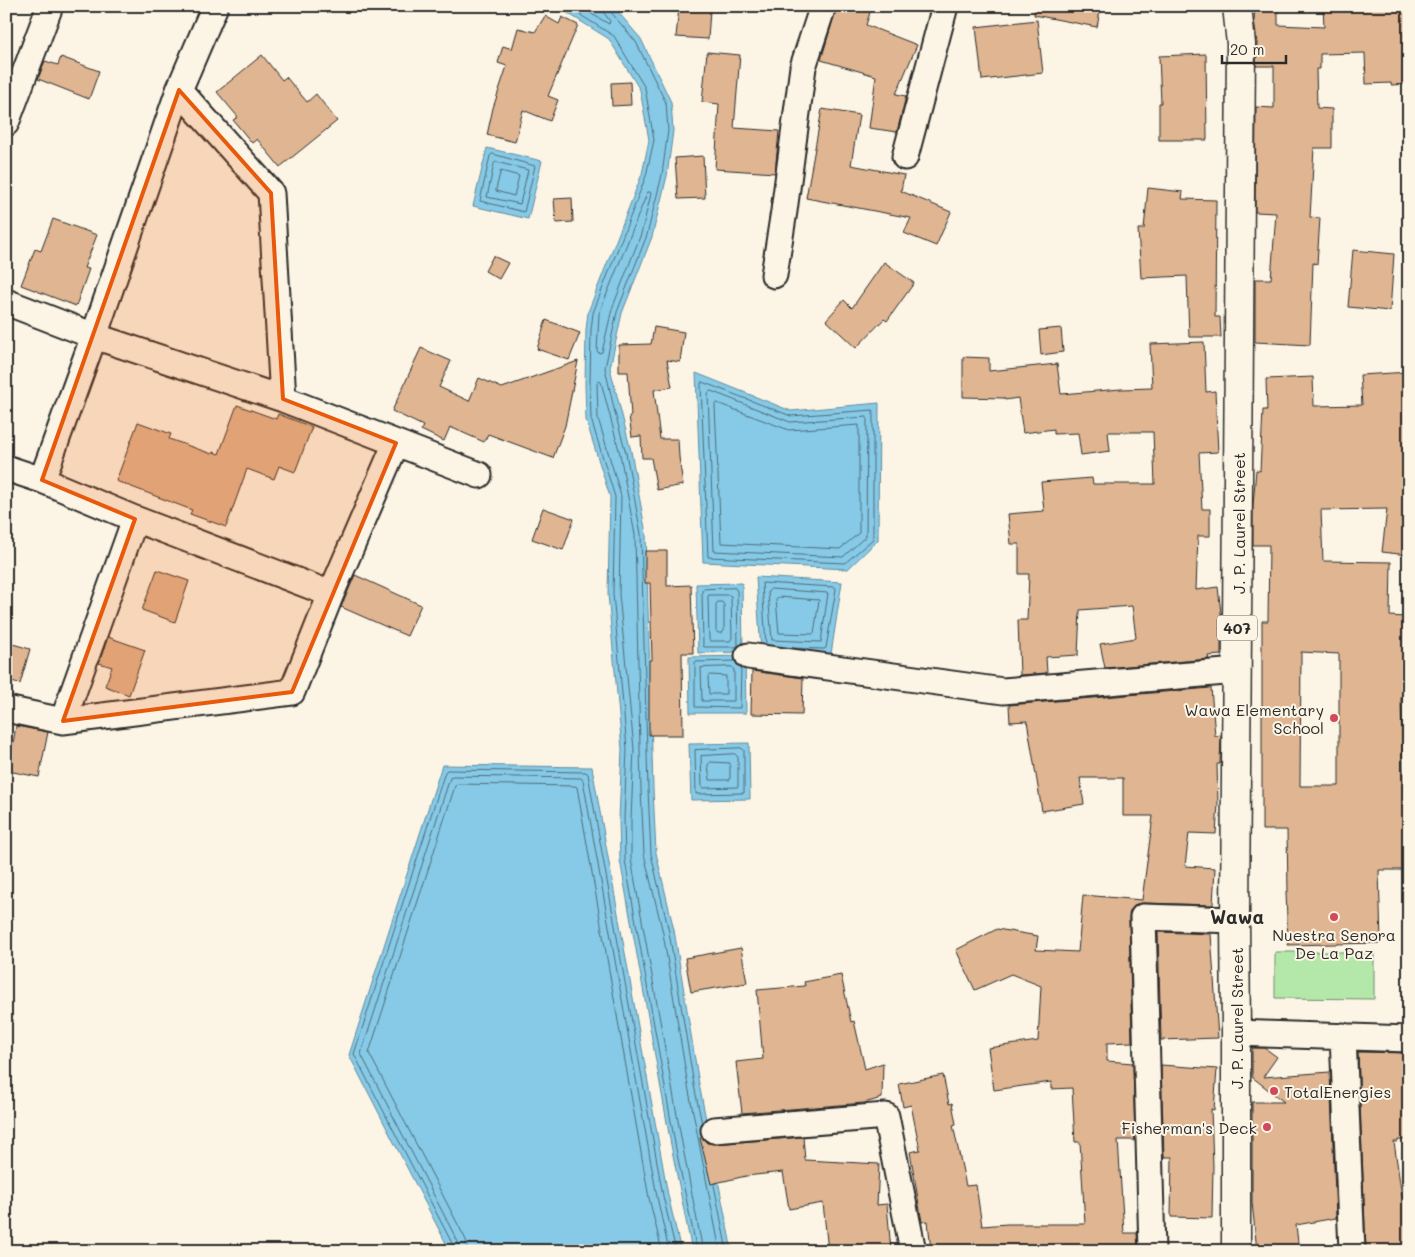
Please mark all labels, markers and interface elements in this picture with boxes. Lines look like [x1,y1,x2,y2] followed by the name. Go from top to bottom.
[1222,32,1286,64] scale bar
[1230,39,1264,59] text: 20 m
[1228,452,1249,594] street label: J. P. Laurel Street
[1217,616,1257,640] road number: 407
[1184,699,1324,738] place label: Wawa Elementary School
[1328,712,1340,724] marker: Wawa Elementary School
[1210,904,1264,929] district label: Wawa
[1328,911,1340,923] marker: Nuestra Senora De La Paz
[1272,924,1396,963] place label: Nuestra Senora De La Paz
[1226,947,1247,1089] street label: J. P. Laurel Street
[1284,1081,1391,1102] place label: TotalEnergies
[1268,1085,1280,1097] marker: TotalEnergies
[1122,1117,1257,1138] place label: Fisherman's Deck
[1261,1121,1273,1133] marker: Fisherman's Deck

